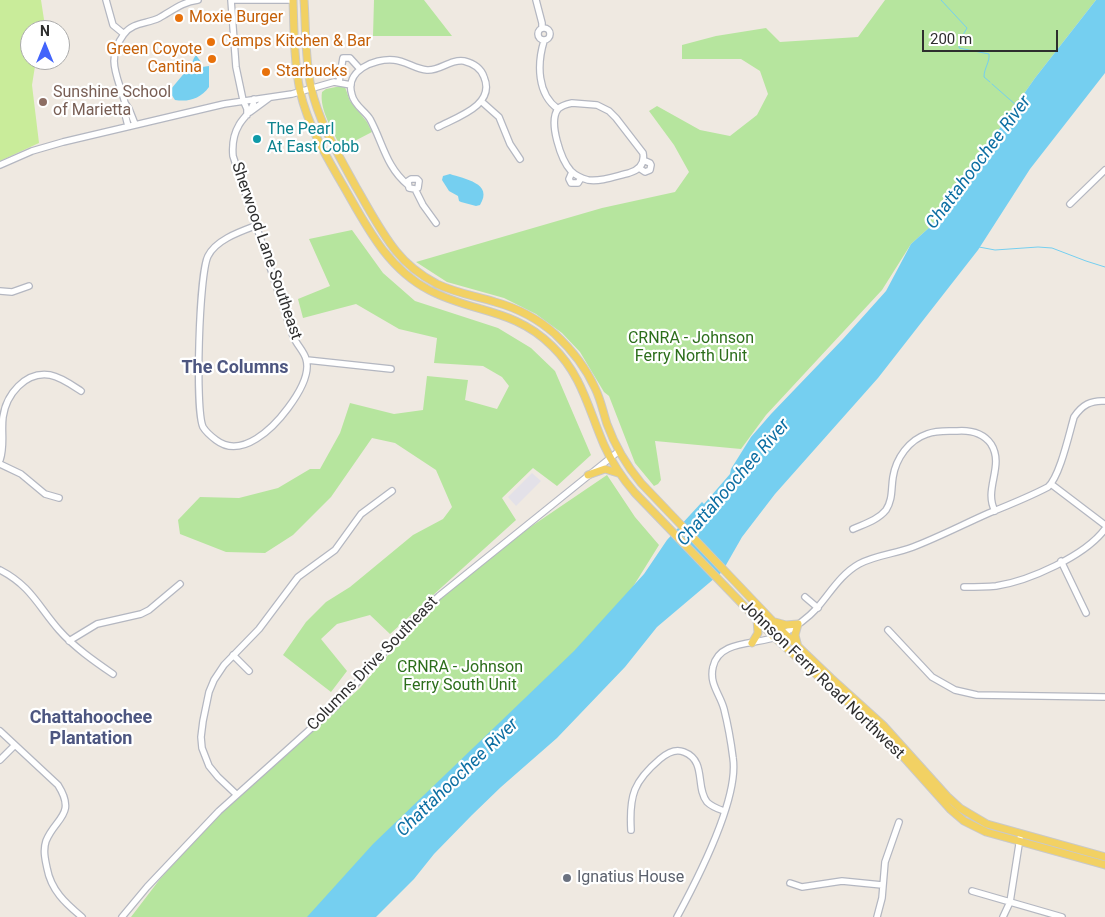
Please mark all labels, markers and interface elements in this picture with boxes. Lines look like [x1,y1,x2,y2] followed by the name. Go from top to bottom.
[189,8,283,28] place label: Moxie Burger
[173,12,185,24] marker: Moxie Burger
[20,20,70,70] north arrow
[925,20,1061,52] scale bar
[40,23,50,39] text: N
[930,30,972,48] text: 200 m
[221,32,371,52] place label: Camps Kitchen & Bar
[205,36,217,48] marker: Camps Kitchen & Bar
[106,40,202,78] place label: Green Coyote Cantina
[206,53,218,65] marker: Green Coyote Cantina
[276,62,347,82] place label: Starbucks
[260,66,272,78] marker: Starbucks
[53,83,171,121] place label: Sunshine School of Marietta
[922,92,1036,234] water label: Chattahoochee River
[37,96,49,108] marker: Sunshine School of Marietta
[267,120,359,158] place label: The Pearl At East Cobb
[251,133,263,145] marker: The Pearl At East Cobb
[227,160,305,342] street label: Sherwood Lane Southeast
[628,329,754,367] park label: CRNRA - Johnson Ferry North Unit
[181,357,289,379] district label: The Columns
[673,415,795,551] water label: Chattahoochee River
[304,593,442,735] street label: Columns Drive Southeast
[736,596,908,764] street label: Johnson Ferry Road Northwest
[397,658,523,696] park label: CRNRA - Johnson Ferry South Unit
[30,707,152,750] district label: Chattahoochee Plantation
[393,714,523,842] water label: Chattahoochee River
[577,868,684,888] place label: Ignatius House
[561,872,573,884] marker: Ignatius House

